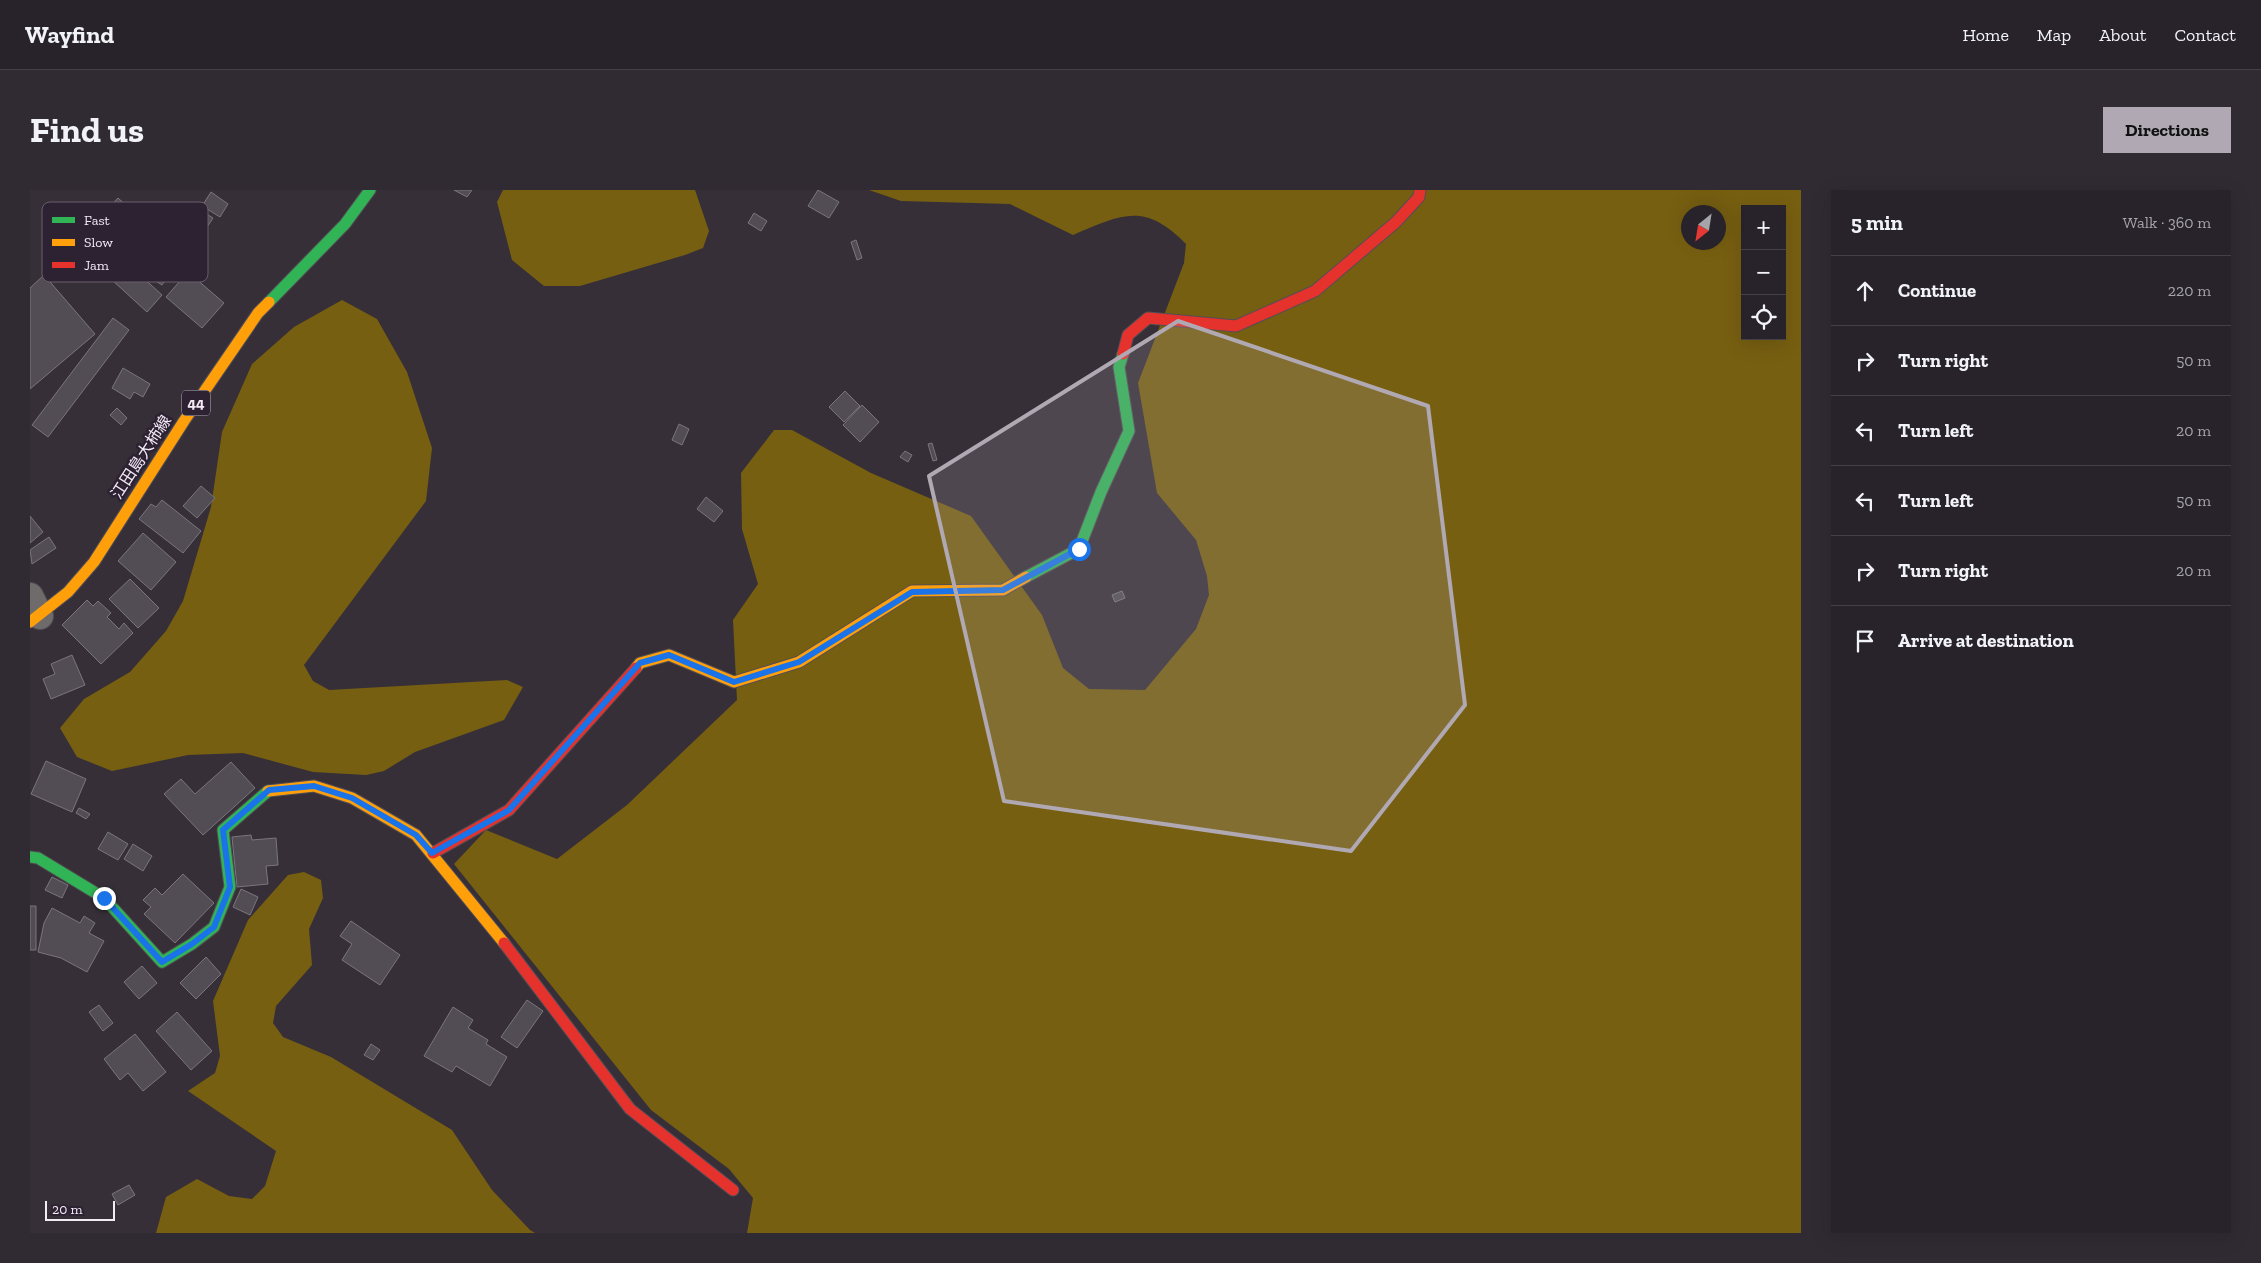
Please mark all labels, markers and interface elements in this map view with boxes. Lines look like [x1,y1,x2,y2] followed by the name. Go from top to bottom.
[25,20,114,49] text: Wayfind
[1962,24,2009,46] text: Home
[2037,24,2071,46] text: Map
[2099,24,2146,46] text: About
[2174,24,2236,46] text: Contact
[2103,107,2231,153] button: Directions
[30,109,144,151] text: Find us
[42,202,208,282] legend
[1681,205,1726,250] north arrow
[1741,205,1786,340] map controls
[1741,205,1786,250] button: +
[1851,210,1903,235] text: 5 min
[84,212,111,229] text: Fast
[2123,213,2211,232] text: Walk · 360 m
[84,234,113,251] text: Slow
[1741,250,1786,295] button: −
[84,257,109,274] text: Jam
[1851,277,1879,305] icon: ahead
[1898,279,1976,302] text: Continue
[2168,281,2211,300] text: 220 m
[1741,295,1786,340] button: locate
[1851,347,1879,375] icon: right
[1898,349,1988,372] text: Turn right
[2176,351,2211,370] text: 50 m
[182,390,210,416] road number: 44
[107,412,175,502] street label: 江田島大柿線
[1851,417,1879,445] icon: left
[1898,419,1973,442] text: Turn left
[2176,421,2211,440] text: 20 m
[1851,487,1879,515] icon: left
[1898,489,1973,512] text: Turn left
[2176,491,2211,510] text: 50 m
[1068,538,1091,561] route start
[1851,557,1879,585] icon: right
[1898,559,1988,582] text: Turn right
[2176,561,2211,580] text: 20 m
[1851,627,1879,655] icon: arrive
[1898,629,2074,652] text: Arrive at destination
[93,887,116,910] route end
[45,1198,115,1221] scale bar
[52,1201,83,1218] text: 20 m

